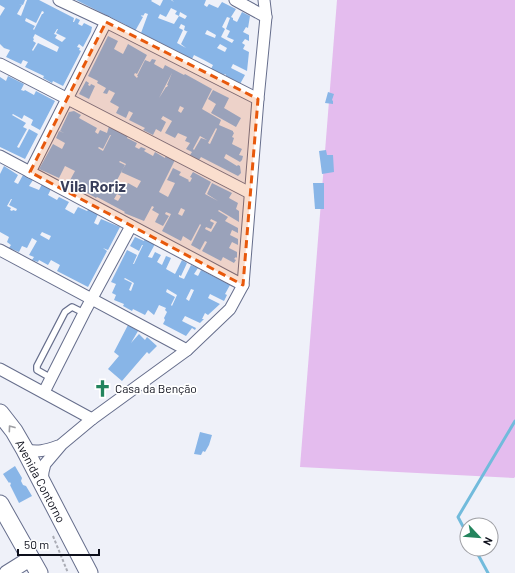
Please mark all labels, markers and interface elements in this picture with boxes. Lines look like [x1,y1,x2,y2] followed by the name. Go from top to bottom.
[60,176,126,195] district label: Vila Roriz
[92,378,112,398] church icon: Casa da Benção
[115,381,197,395] place label: Casa da Benção
[9,425,16,432] one-way arrow
[13,437,69,525] street label: Avenida Contorno
[459,517,499,557] north arrow
[18,531,99,557] scale bar
[481,535,496,548] text: N
[24,537,49,551] text: 50 m

